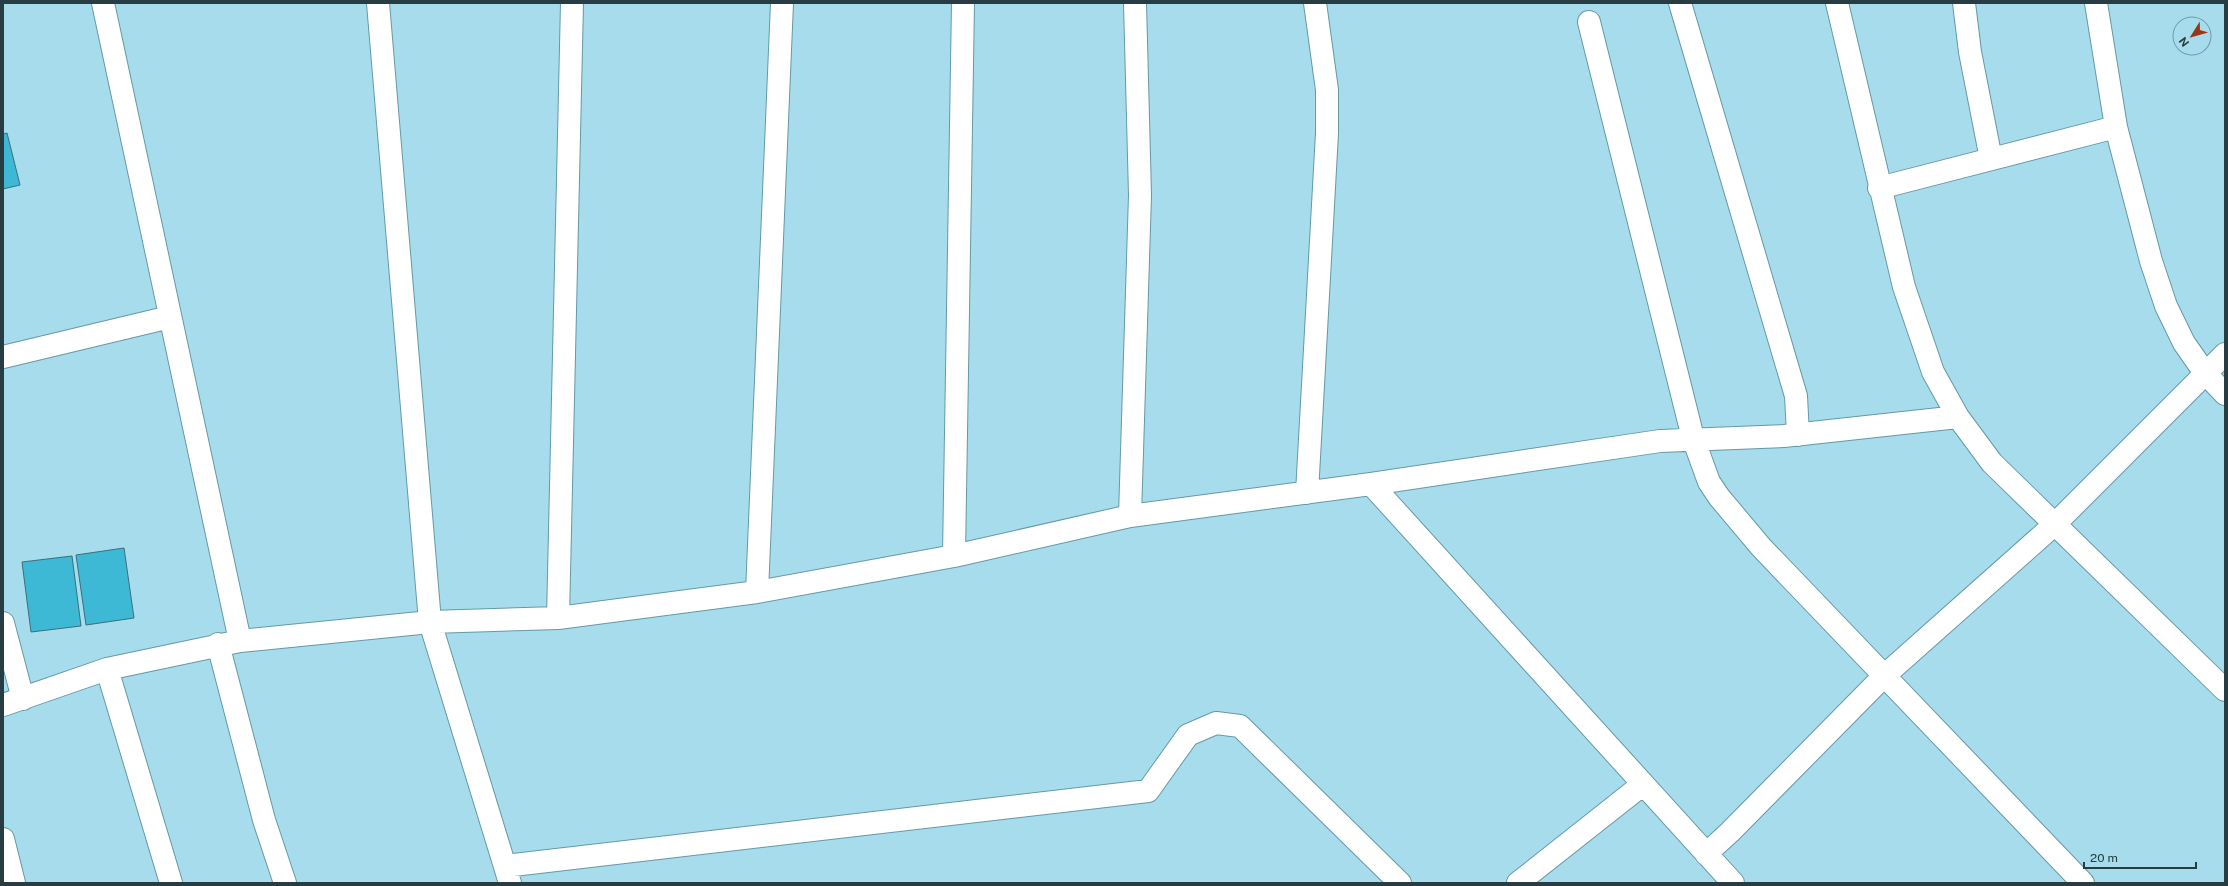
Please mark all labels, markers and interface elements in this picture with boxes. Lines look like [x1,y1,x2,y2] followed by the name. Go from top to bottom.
[2172,16,2212,56] north arrow
[2177,35,2191,49] text: N
[2084,844,2196,870] scale bar
[2090,851,2118,865] text: 20 m

